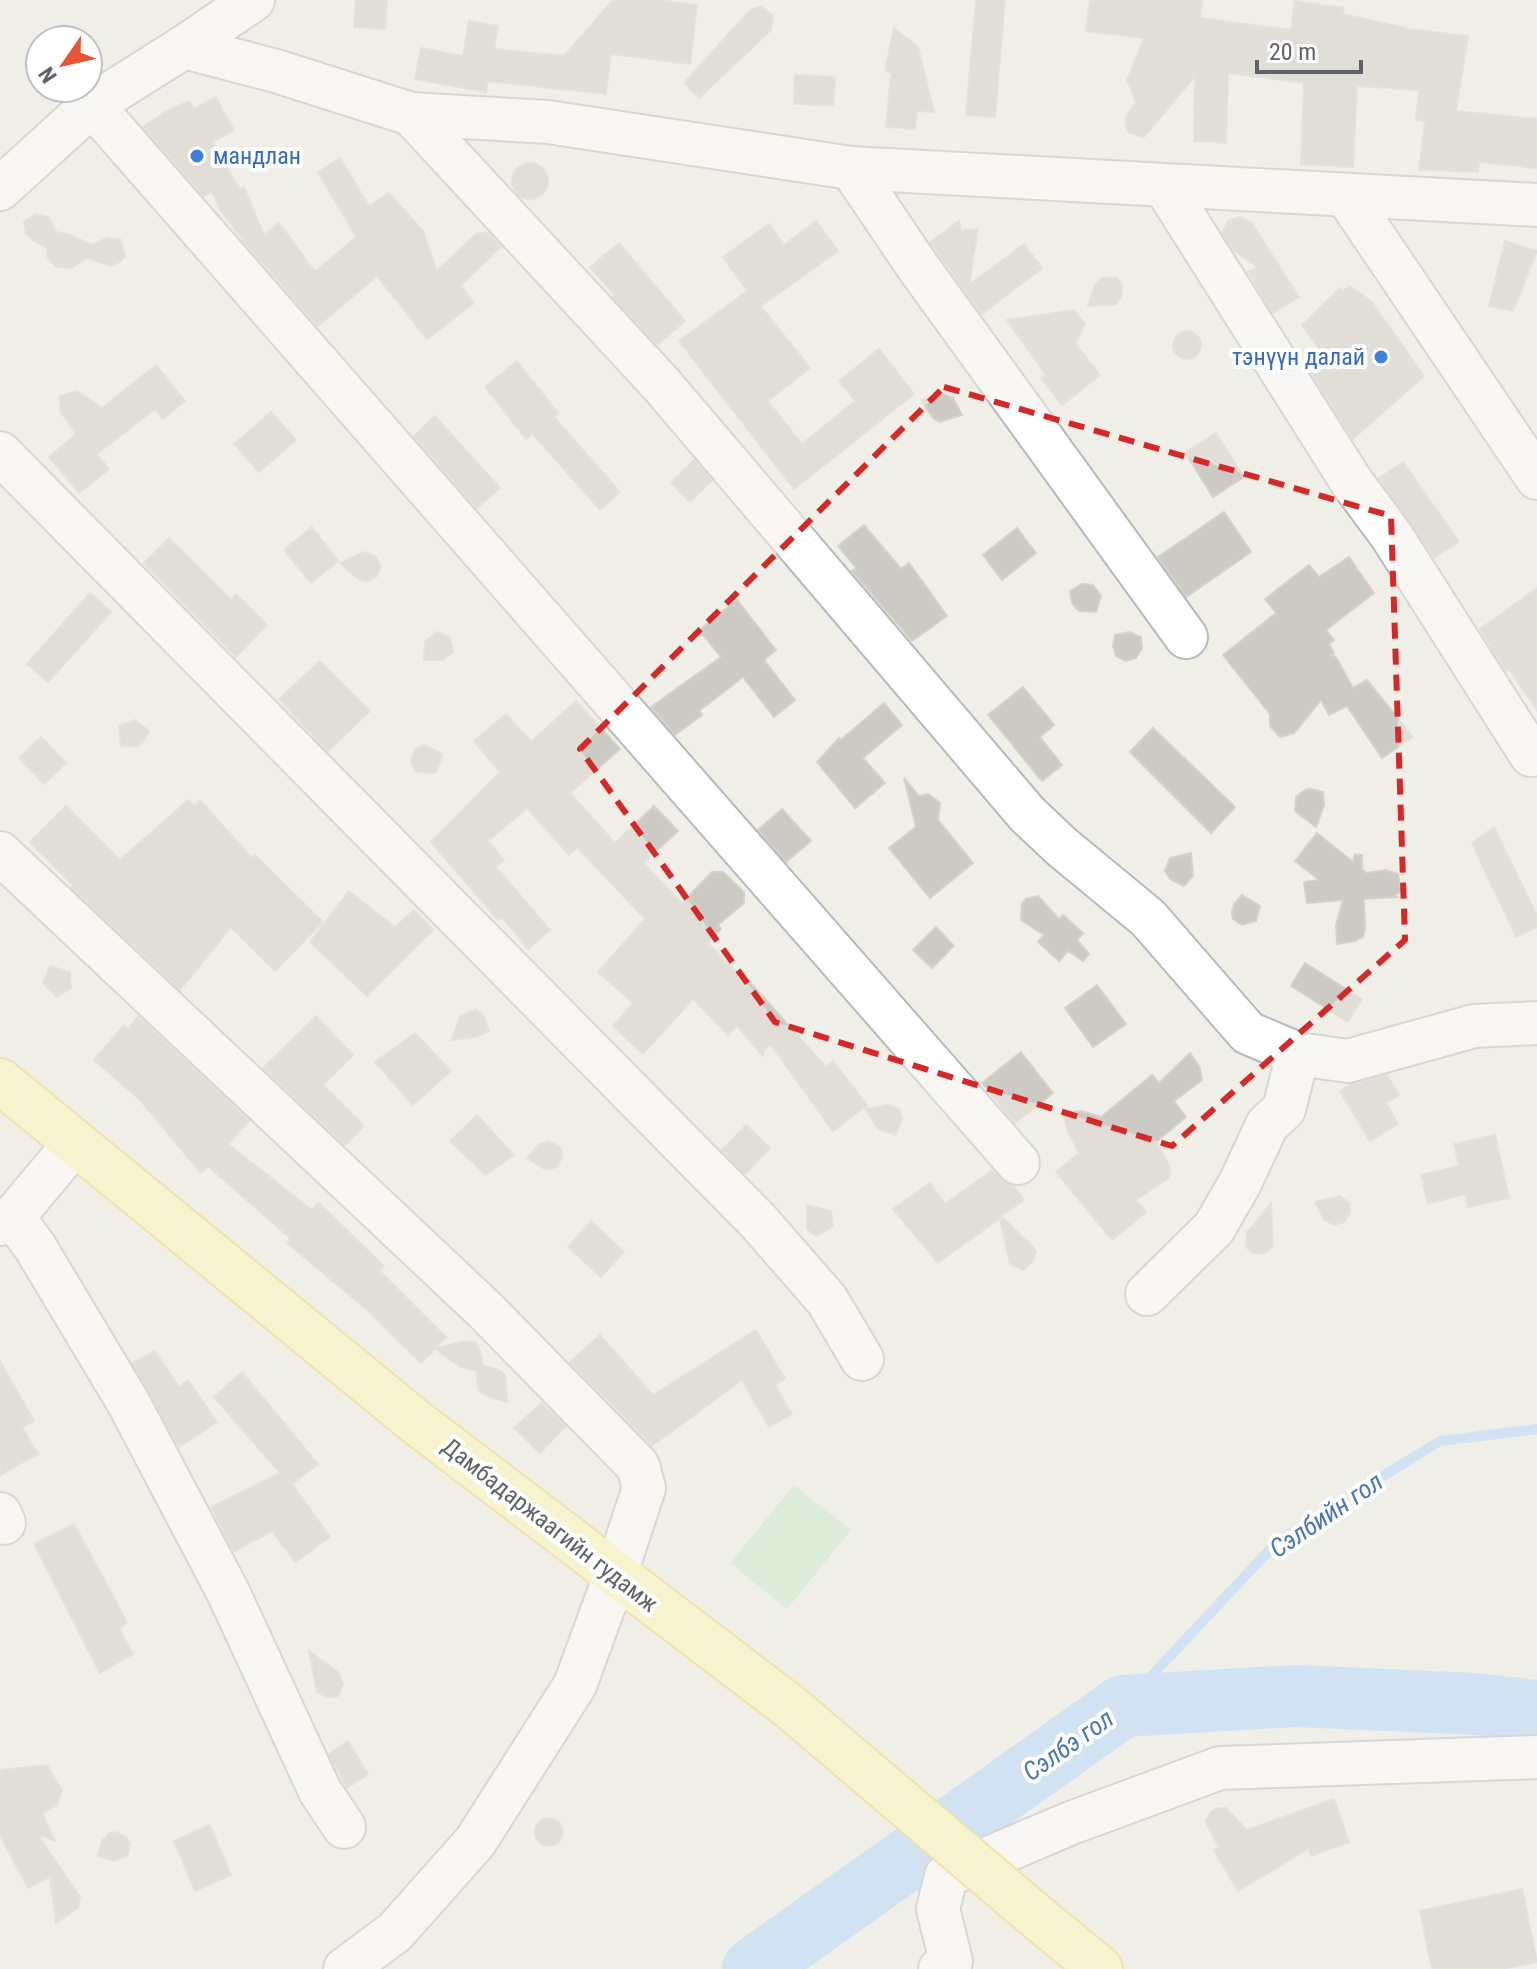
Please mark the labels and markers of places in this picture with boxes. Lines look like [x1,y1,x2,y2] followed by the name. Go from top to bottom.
[213,142,301,170] place label: мандлан
[188,147,206,165] marker: мандлан
[1232,343,1365,371] place label: тэнүүн далай
[1372,348,1390,366] marker: тэнүүн далай

